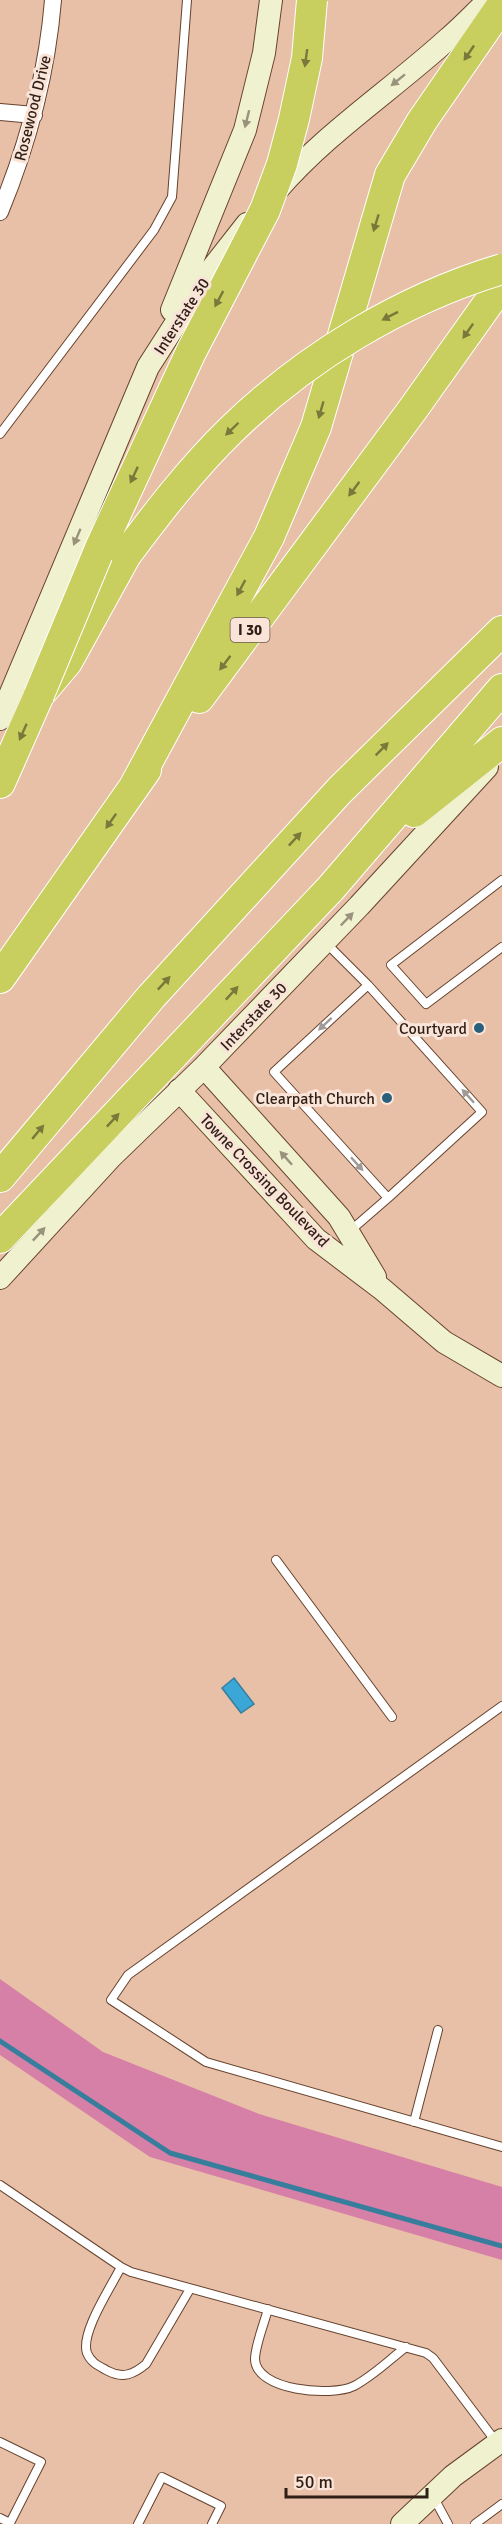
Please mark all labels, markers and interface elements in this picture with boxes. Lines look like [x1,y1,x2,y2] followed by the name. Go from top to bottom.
[463,45,475,61] one-way arrow
[302,49,311,68] one-way arrow
[10,53,56,163] street label: Rosewood Drive
[390,74,406,87] one-way arrow
[242,110,252,128] one-way arrow
[371,214,380,232] one-way arrow
[150,274,214,359] street label: Interstate 30
[214,291,224,308] one-way arrow
[382,312,399,321] one-way arrow
[462,323,474,339] one-way arrow
[316,401,325,419] one-way arrow
[225,422,240,436] one-way arrow
[129,466,139,484] one-way arrow
[348,482,360,497] one-way arrow
[72,528,81,546] one-way arrow
[236,579,246,596] one-way arrow
[230,618,270,642] road number: I 30
[219,654,231,670] one-way arrow
[17,723,27,741] one-way arrow
[374,743,388,757] one-way arrow
[105,812,117,828] one-way arrow
[288,832,302,847] one-way arrow
[339,912,353,926] one-way arrow
[156,976,170,990] one-way arrow
[216,978,291,1055] street label: Interstate 30
[225,987,239,1001] one-way arrow
[318,1017,333,1031] one-way arrow
[399,1019,467,1039] place label: Courtyard
[472,1021,486,1035] marker: Courtyard
[256,1089,375,1109] place label: Clearpath Church
[462,1089,475,1104] one-way arrow
[380,1091,394,1105] marker: Clearpath Church
[195,1110,333,1252] street label: Towne Crossing Boulevard
[106,1114,120,1128] one-way arrow
[31,1124,44,1140] one-way arrow
[280,1151,293,1166] one-way arrow
[350,1157,364,1172] one-way arrow
[31,1228,45,1242] one-way arrow
[286,2461,427,2499] scale bar
[295,2471,333,2493] text: 50 m

